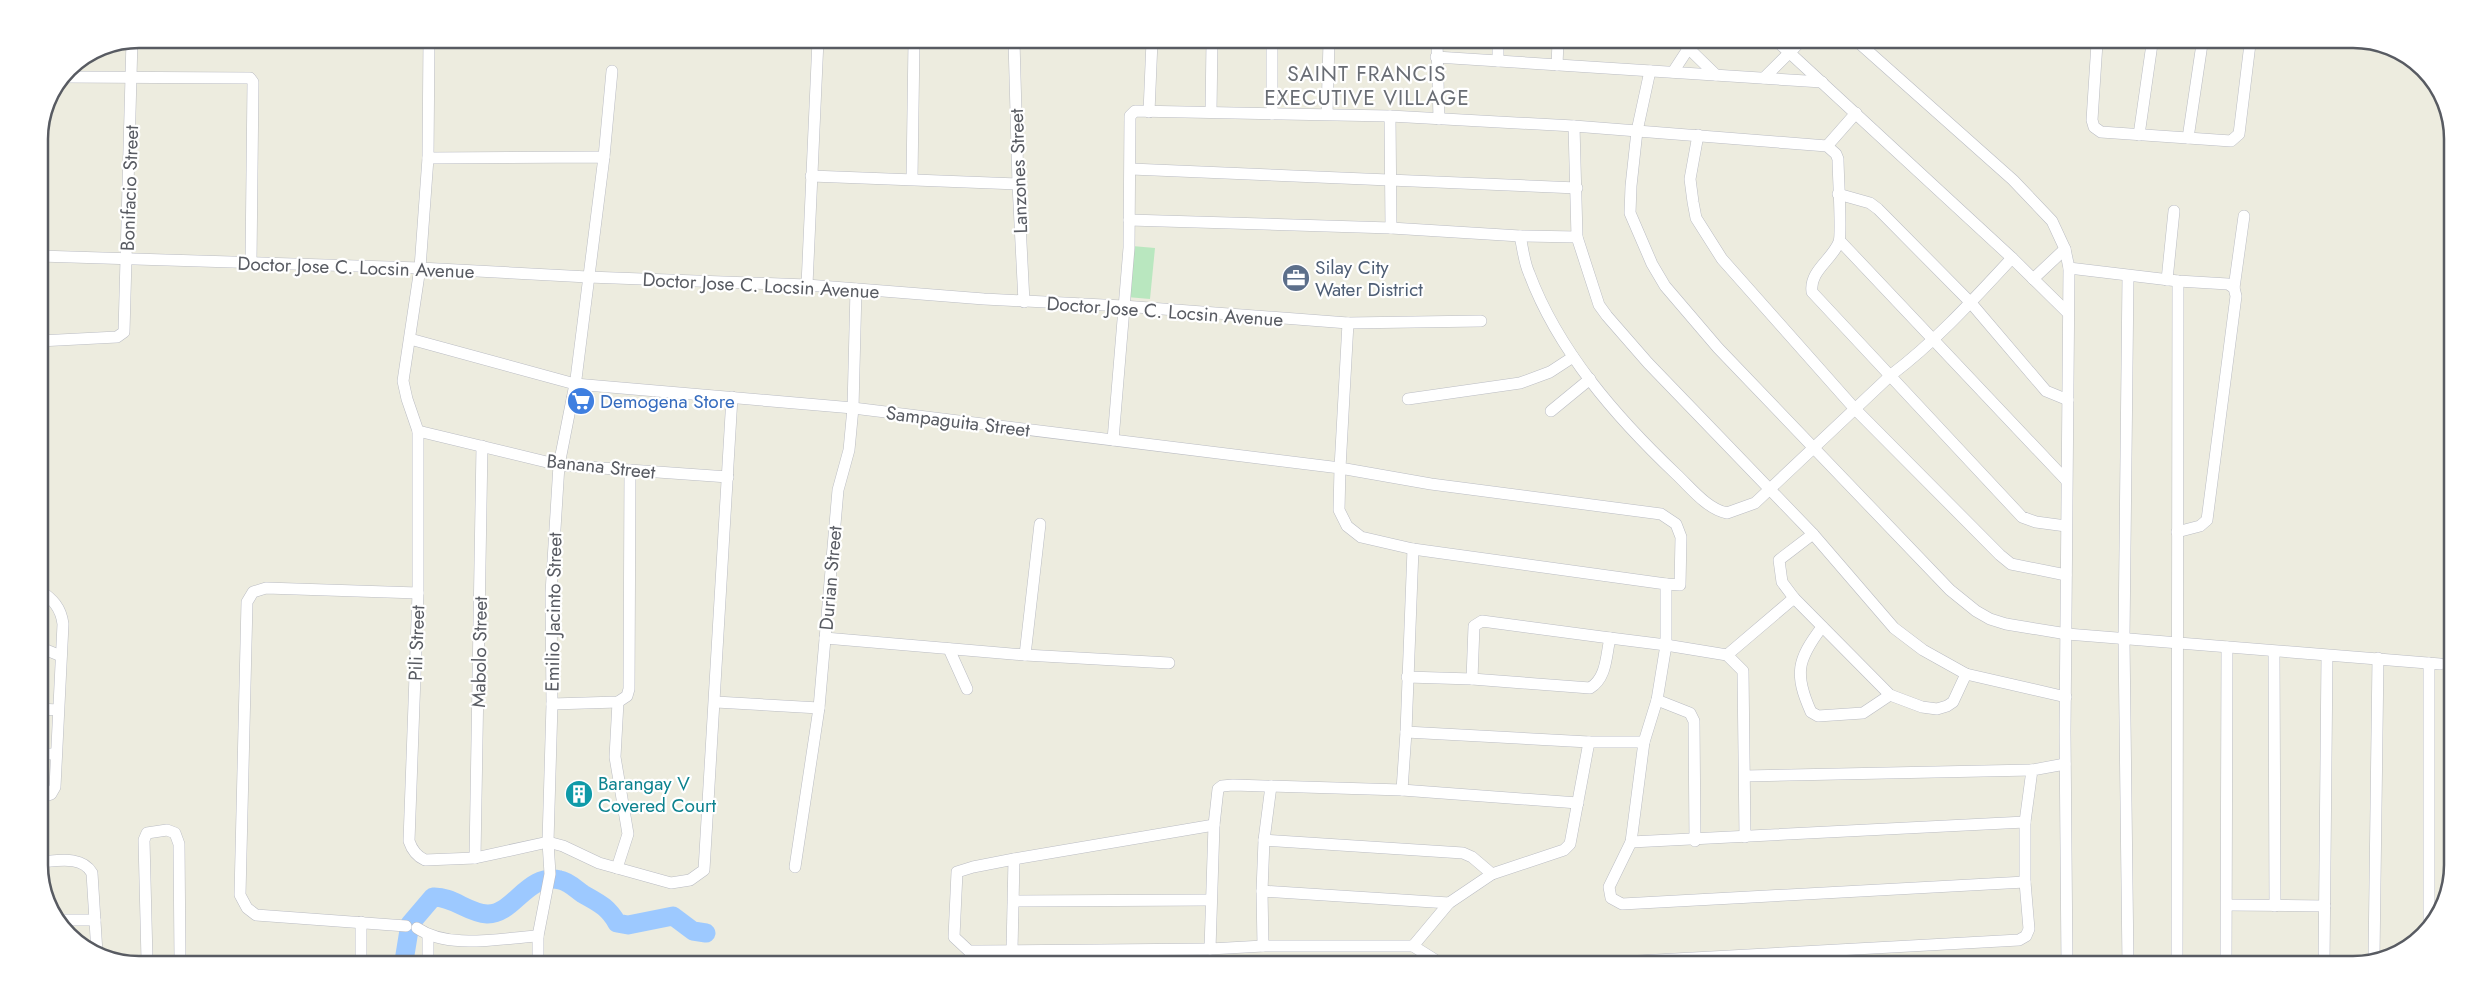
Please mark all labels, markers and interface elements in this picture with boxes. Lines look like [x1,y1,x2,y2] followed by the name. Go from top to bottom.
[1264,59,1470,113] district label: SAINT FRANCIS EXECUTIVE VILLAGE
[1003,108,1034,234] street label: Lanzones Street
[114,124,145,251] street label: Bonifacio Street
[237,250,475,285] street label: Doctor Jose C. Locsin Avenue
[1315,254,1423,303] place label: Silay City Water District
[1281,263,1311,293] office icon: Silay City Water District
[642,266,880,305] street label: Doctor Jose C. Locsin Avenue
[1046,290,1284,333] street label: Doctor Jose C. Locsin Avenue
[566,386,596,416] supermarket icon: Demogena Store
[600,388,735,415] place label: Demogena Store
[884,399,1032,444] street label: Sampaguita Street
[545,447,657,486] street label: Banana Street
[812,524,849,631] street label: Durian Street
[539,532,568,692] street label: Emilio Jacinto Street
[465,596,494,708] street label: Mabolo Street
[402,604,431,681] street label: Pili Street
[598,770,716,819] place label: Barangay V Covered Court
[564,779,594,809] building icon: Barangay V Covered Court

